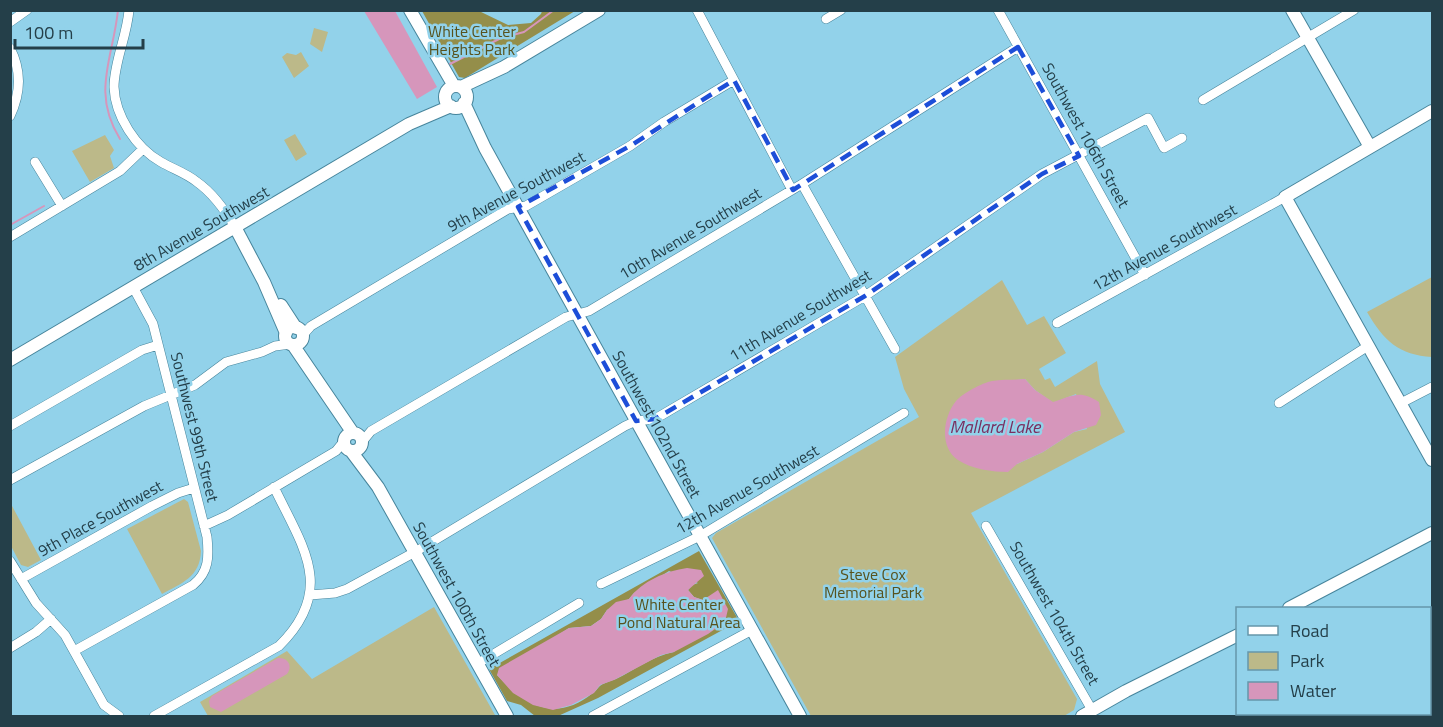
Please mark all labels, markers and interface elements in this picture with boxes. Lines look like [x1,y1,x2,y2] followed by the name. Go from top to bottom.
[15,12,142,50] scale bar
[24,19,73,46] text: 100 m
[428,19,516,61] park label: White Center Heights Park
[1036,58,1136,212] street label: Southwest 106th Street
[443,144,590,238] street label: 9th Avenue Southwest
[129,179,274,277] street label: 8th Avenue Southwest
[614,181,766,285] street label: 10th Avenue Southwest
[1087,197,1241,297] street label: 12th Avenue Southwest
[724,263,876,367] street label: 11th Avenue Southwest
[606,346,708,502] street label: Southwest 102nd Street
[165,350,225,505] street label: Southwest 99th Street
[950,413,1042,440] water label: Mallard Lake
[671,438,824,540] street label: 12th Avenue Southwest
[33,474,167,562] street label: 9th Place Southwest
[407,517,507,671] street label: Southwest 100th Street
[1004,537,1106,690] street label: Southwest 104th Street
[824,562,922,604] park label: Steve Cox Memorial Park
[617,592,741,634] park label: White Center Pond Natural Area
[1236,607,1431,715] legend
[1290,617,1329,644] text: Road
[1290,647,1325,674] text: Park
[1290,677,1336,704] text: Water

